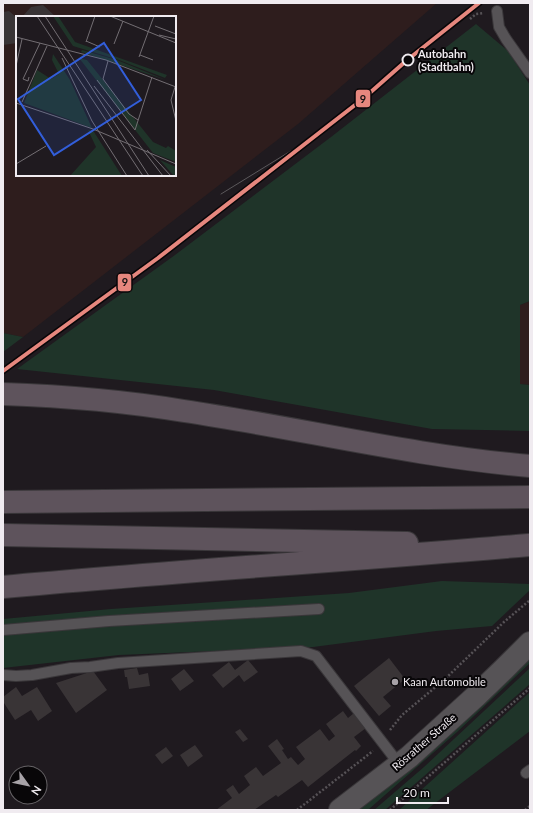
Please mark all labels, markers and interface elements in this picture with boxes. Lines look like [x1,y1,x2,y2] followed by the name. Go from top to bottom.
[16,16,176,176] inset map
[417,47,474,73] place label: Autobahn (Stadtbahn)
[401,53,415,67] marker: Autobahn (Stadtbahn)
[355,89,371,108] line badge: 9
[360,92,366,105] text: 9
[117,273,132,292] line badge: 9
[122,275,128,288] text: 9
[403,675,486,688] place label: Kaan Automobile
[390,677,400,687] marker: Kaan Automobile
[389,710,458,773] street label: Rösrather Straße
[8,765,48,805] north arrow
[397,779,448,805] scale bar
[29,784,45,798] text: N
[403,785,430,800] text: 20 m

